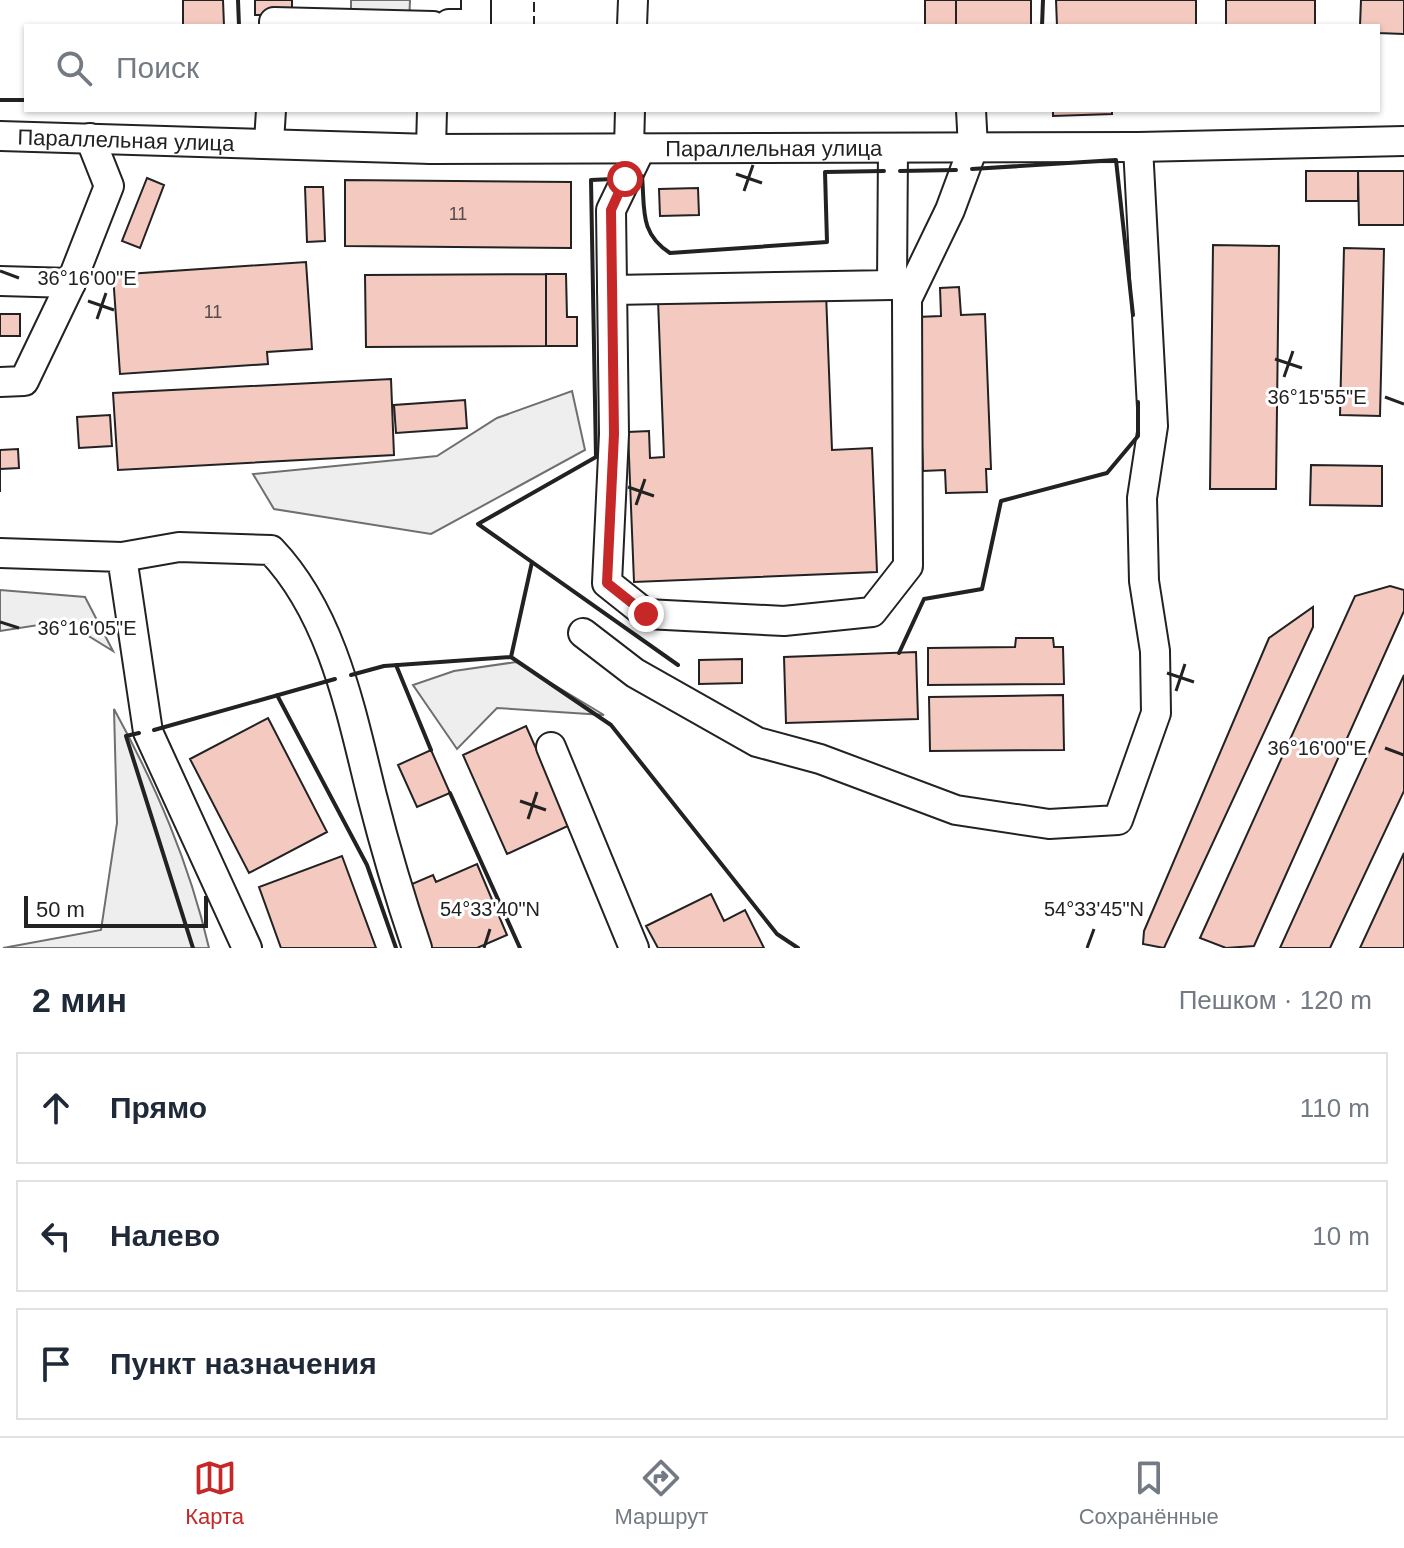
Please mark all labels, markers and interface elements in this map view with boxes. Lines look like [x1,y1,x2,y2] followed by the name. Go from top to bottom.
[24,24,1380,112] search box
[52,46,96,90] icon: search
[116,51,199,84] text: Поиск
[17,125,236,156] street label: Параллельная улица
[665,136,883,161] street label: Параллельная улица
[607,161,643,197] route start
[449,204,467,224] house number: 11
[38,267,137,289] text: 36°16'00"E
[204,302,222,322] house number: 11
[1268,386,1367,408] text: 36°15'55"E
[628,596,664,632] route end
[38,617,137,639] text: 36°16'05"E
[1268,737,1367,759] text: 36°16'00"E
[24,892,208,928] scale bar
[36,897,85,922] text: 50 m
[440,898,540,920] text: 54°33'40"N
[1044,898,1144,920] text: 54°33'45"N
[32,981,127,1019] text: 2 мин
[1179,985,1372,1015] text: Пешком · 120 m
[34,1086,78,1130] icon: ahead
[110,1091,207,1124] text: Прямо
[1300,1093,1370,1123] text: 110 m
[34,1214,78,1258] icon: left
[110,1219,220,1252] text: Налево
[1312,1221,1370,1251] text: 10 m
[34,1342,78,1386] icon: arrive
[110,1347,377,1380] text: Пункт назначения
[185,1456,244,1530] tab: Карта
[615,1456,708,1530] tab: Маршрут
[1079,1456,1219,1530] tab: Сохранённые

